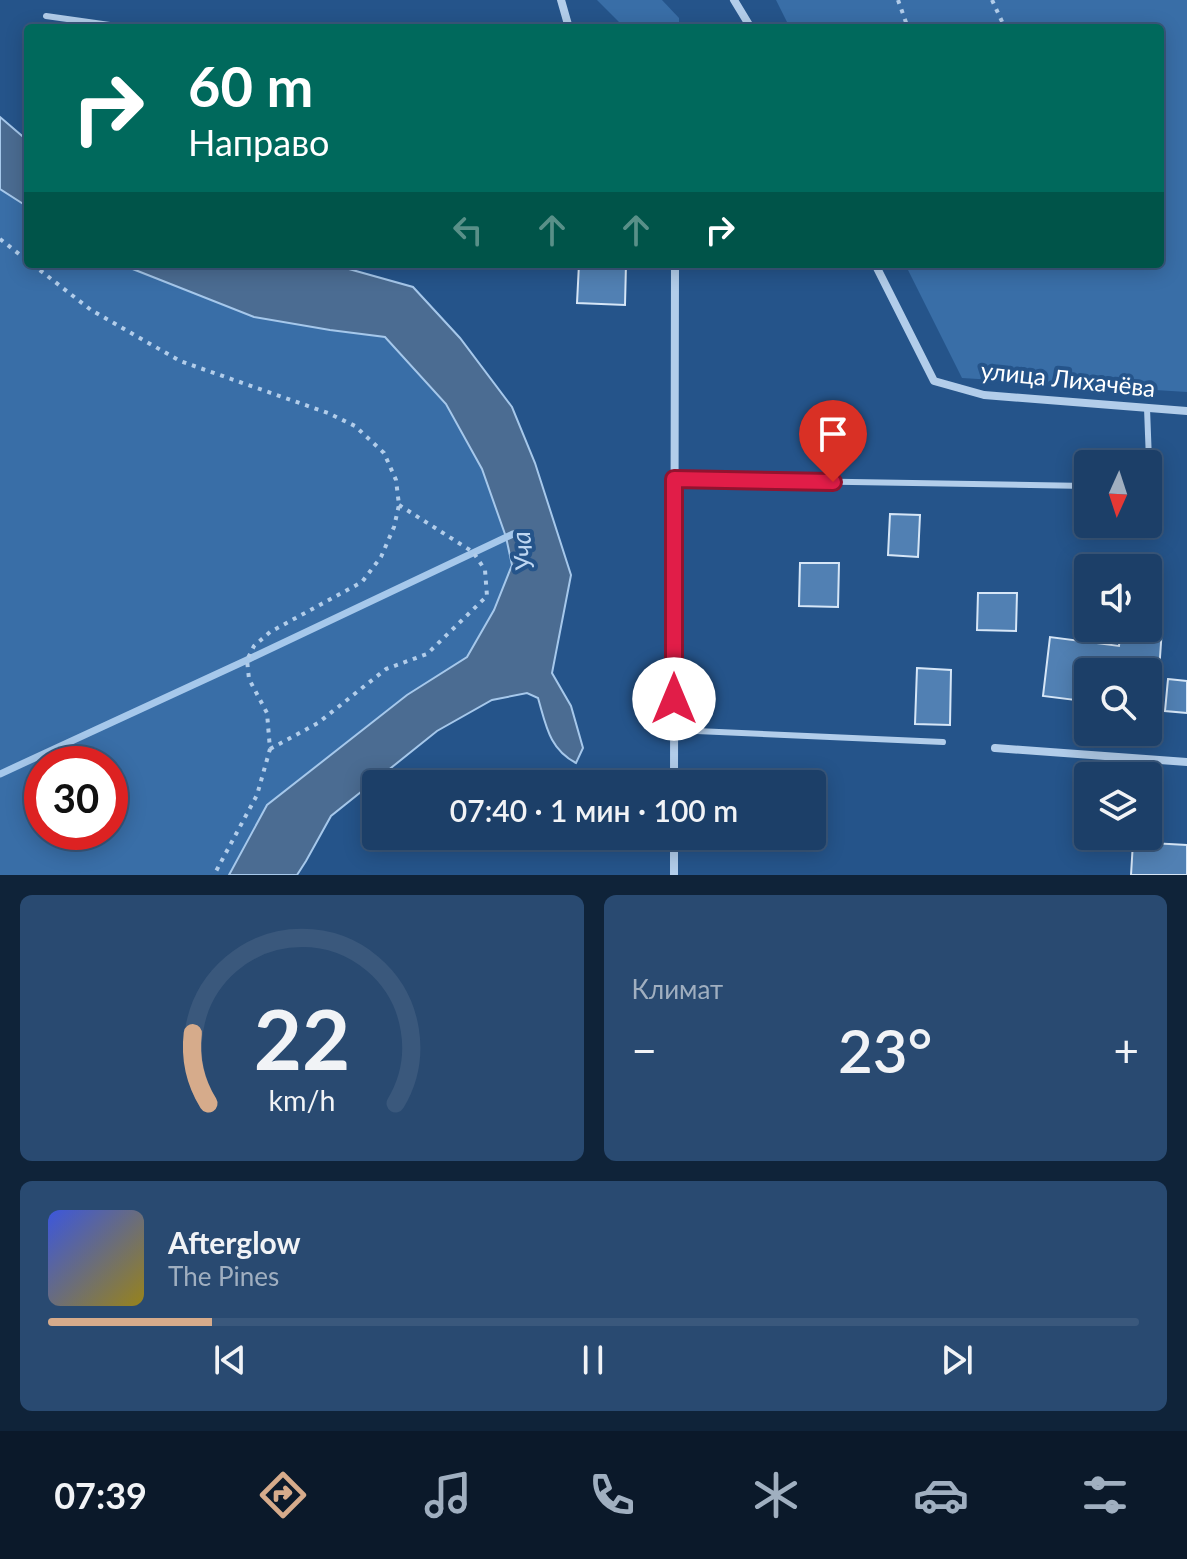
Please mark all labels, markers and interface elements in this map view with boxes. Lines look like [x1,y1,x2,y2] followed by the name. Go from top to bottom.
[188,52,313,119] text: 60 m
[56,56,160,160] icon: right
[188,120,329,164] text: Направо
[446,208,490,252] icon: left
[530,208,574,252] icon: ahead
[614,208,658,252] icon: ahead
[698,208,742,252] icon: right
[979,355,1157,402] street label: улица Лихачёва
[799,400,867,482] pin
[811,412,855,456] icon: arrive
[1074,450,1162,538] north arrow
[1074,450,1162,850] map controls
[504,529,540,573] water label: Уча
[1074,554,1162,642] button: sound
[632,657,716,741] position arrow
[1074,658,1162,746] button: search
[24,746,128,850] speed limit sign: 30
[1074,762,1162,850] button: layers
[450,792,738,828] text: 07:40 · 1 мин · 100 m
[632,973,723,1005] text: Климат
[254,988,350,1088] text: 22
[838,1014,933,1086] text: 23°
[632,1024,657,1076] text: −
[1113,1024,1139,1076] text: +
[268,1083,335,1117] text: km/h
[168,1224,301,1260] text: Afterglow
[168,1260,279,1292] text: The Pines
[208,1338,252,1382] icon: previous
[571,1338,615,1382] icon: pause
[935,1338,979,1382] icon: next
[255,1467,311,1523] icon: directions
[420,1467,476,1523] icon: music
[584,1467,640,1523] icon: phone
[748,1467,804,1523] icon: climate
[913,1467,969,1523] icon: car
[1077,1467,1133,1523] icon: filters
[54,1473,147,1517] text: 07:39

